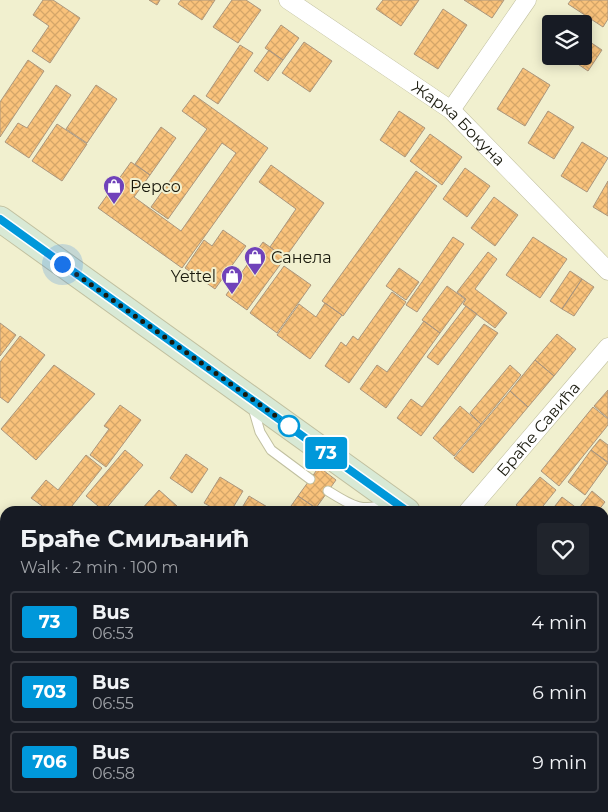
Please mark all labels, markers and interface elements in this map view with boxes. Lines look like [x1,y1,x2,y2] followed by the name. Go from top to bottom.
[542,15,592,65] map controls
[542,15,592,65] button: layers
[408,77,509,170] street label: Жарка Бокуна
[102,174,126,205] shop icon: Pepco
[130,177,181,196] place label: Pepco
[243,245,267,276] shop icon: Санела
[271,248,332,267] place label: Санела
[50,252,75,277] your location
[220,264,244,295] shop icon: Yettel
[171,267,216,286] place label: Yettel
[493,378,584,480] street label: Браће Савића
[278,415,300,437] unlabelled marker
[304,437,348,469] line badge: 73
[315,442,337,464] text: 73
[537,523,589,575] button: heart
[20,524,249,553] text: Браће Смиљанић
[20,558,179,577] text: Walk · 2 min · 100 m
[92,601,130,624] text: Bus
[39,611,60,633] text: 73
[531,611,587,634] text: 4 min
[92,624,134,643] text: 06:53
[92,671,130,694] text: Bus
[33,681,66,703] text: 703
[532,681,587,704] text: 6 min
[92,694,134,713] text: 06:55
[92,741,130,764] text: Bus
[32,751,67,773] text: 706
[532,751,587,774] text: 9 min
[92,764,135,783] text: 06:58

